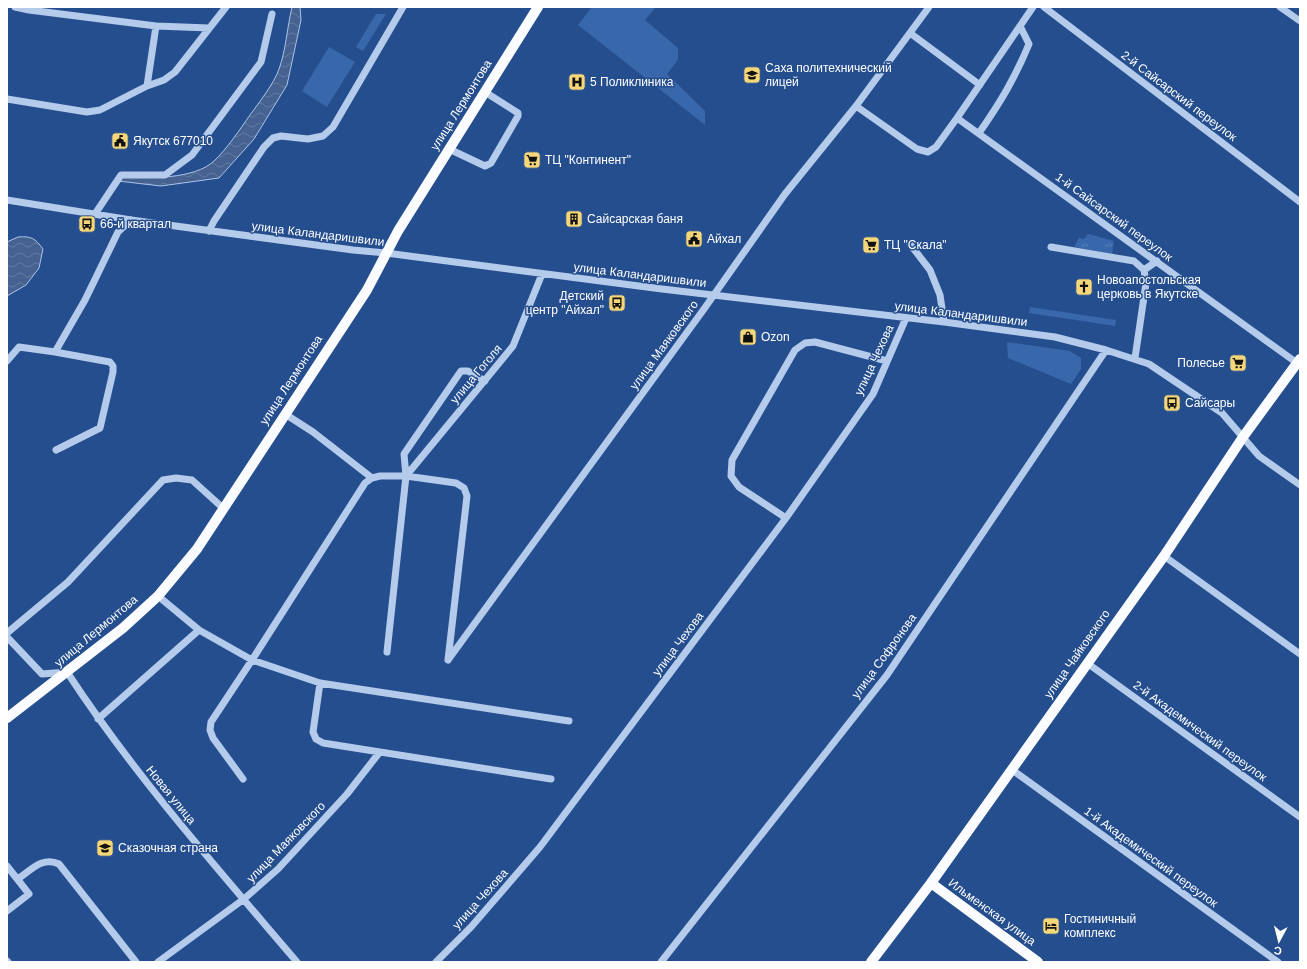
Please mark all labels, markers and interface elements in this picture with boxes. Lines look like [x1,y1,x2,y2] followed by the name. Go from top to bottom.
[1118,48,1240,145] street label: 2-й Сайсарский переулок
[427,57,495,153] street label: улица Лермонтова
[765,61,892,89] place label: Саха политехнический лицей
[742,65,762,85] school or university icon: Саха политехнический лицей
[567,72,587,92] hospital icon: 5 Поликлиника
[590,75,674,89] place label: 5 Поликлиника
[110,131,130,151] public building icon: Якутск 677010
[133,134,213,148] place label: Якутск 677010
[522,150,542,170] supermarket icon: ТЦ "Континент"
[545,153,631,167] place label: ТЦ "Континент"
[1053,170,1176,265] street label: 1-й Сайсарский переулок
[564,209,584,229] building icon: Сайсарская баня
[587,212,683,226] place label: Сайсарская баня
[77,214,97,234] bus stop icon: 66-й квартал
[100,217,171,231] place label: 66-й квартал
[251,219,385,249] street label: улица Каландаришвили
[684,229,704,249] public building icon: Айхал
[707,232,741,246] place label: Айхал
[861,235,881,255] supermarket icon: ТЦ "Скала"
[884,238,947,252] place label: ТЦ "Скала"
[573,260,707,290] street label: улица Каландаришвили
[1097,273,1201,301] place label: Новоапостольская церковь в Якутске
[1074,277,1094,297] church icon: Новоапостольская церковь в Якутске
[526,289,604,317] place label: Детский центр "Айхал"
[607,293,627,313] bus stop icon: Детский центр "Айхал"
[627,297,701,392] street label: улица Маяковского
[894,299,1028,329] street label: улица Каландаришвили
[852,322,897,397] street label: улица Чехова
[738,327,758,347] shop icon: Ozon
[761,330,790,344] place label: Ozon
[257,332,325,427] street label: улица Лермонтова
[447,342,505,406] street label: улица Гоголя
[1228,353,1248,373] supermarket icon: Полесье
[1177,356,1225,370] place label: Полесье
[1162,393,1182,413] bus stop icon: Сайсары
[1185,396,1235,410] place label: Сайсары
[52,592,141,670] street label: улица Лермонтова
[1041,607,1113,701] street label: улица Чайковского
[649,609,707,679] street label: улица Чехова
[849,611,920,701] street label: улица Софронова
[1131,678,1270,785] street label: 2-й Академический переулок
[143,763,199,827] street label: Новая улица
[244,799,328,885] street label: улица Маяковского
[1082,804,1221,911] street label: 1-й Академический переулок
[95,838,115,858] school or university icon: Сказочная страна
[118,841,218,855] place label: Сказочная страна
[449,866,511,932] street label: улица Чехова
[946,876,1039,949] street label: Ильменская улица
[1064,912,1136,940] place label: Гостиничный комплекс
[1041,916,1061,936] hotel icon: Гостиничный комплекс
[1259,921,1299,961] north arrow
[1273,944,1282,957] text: С

